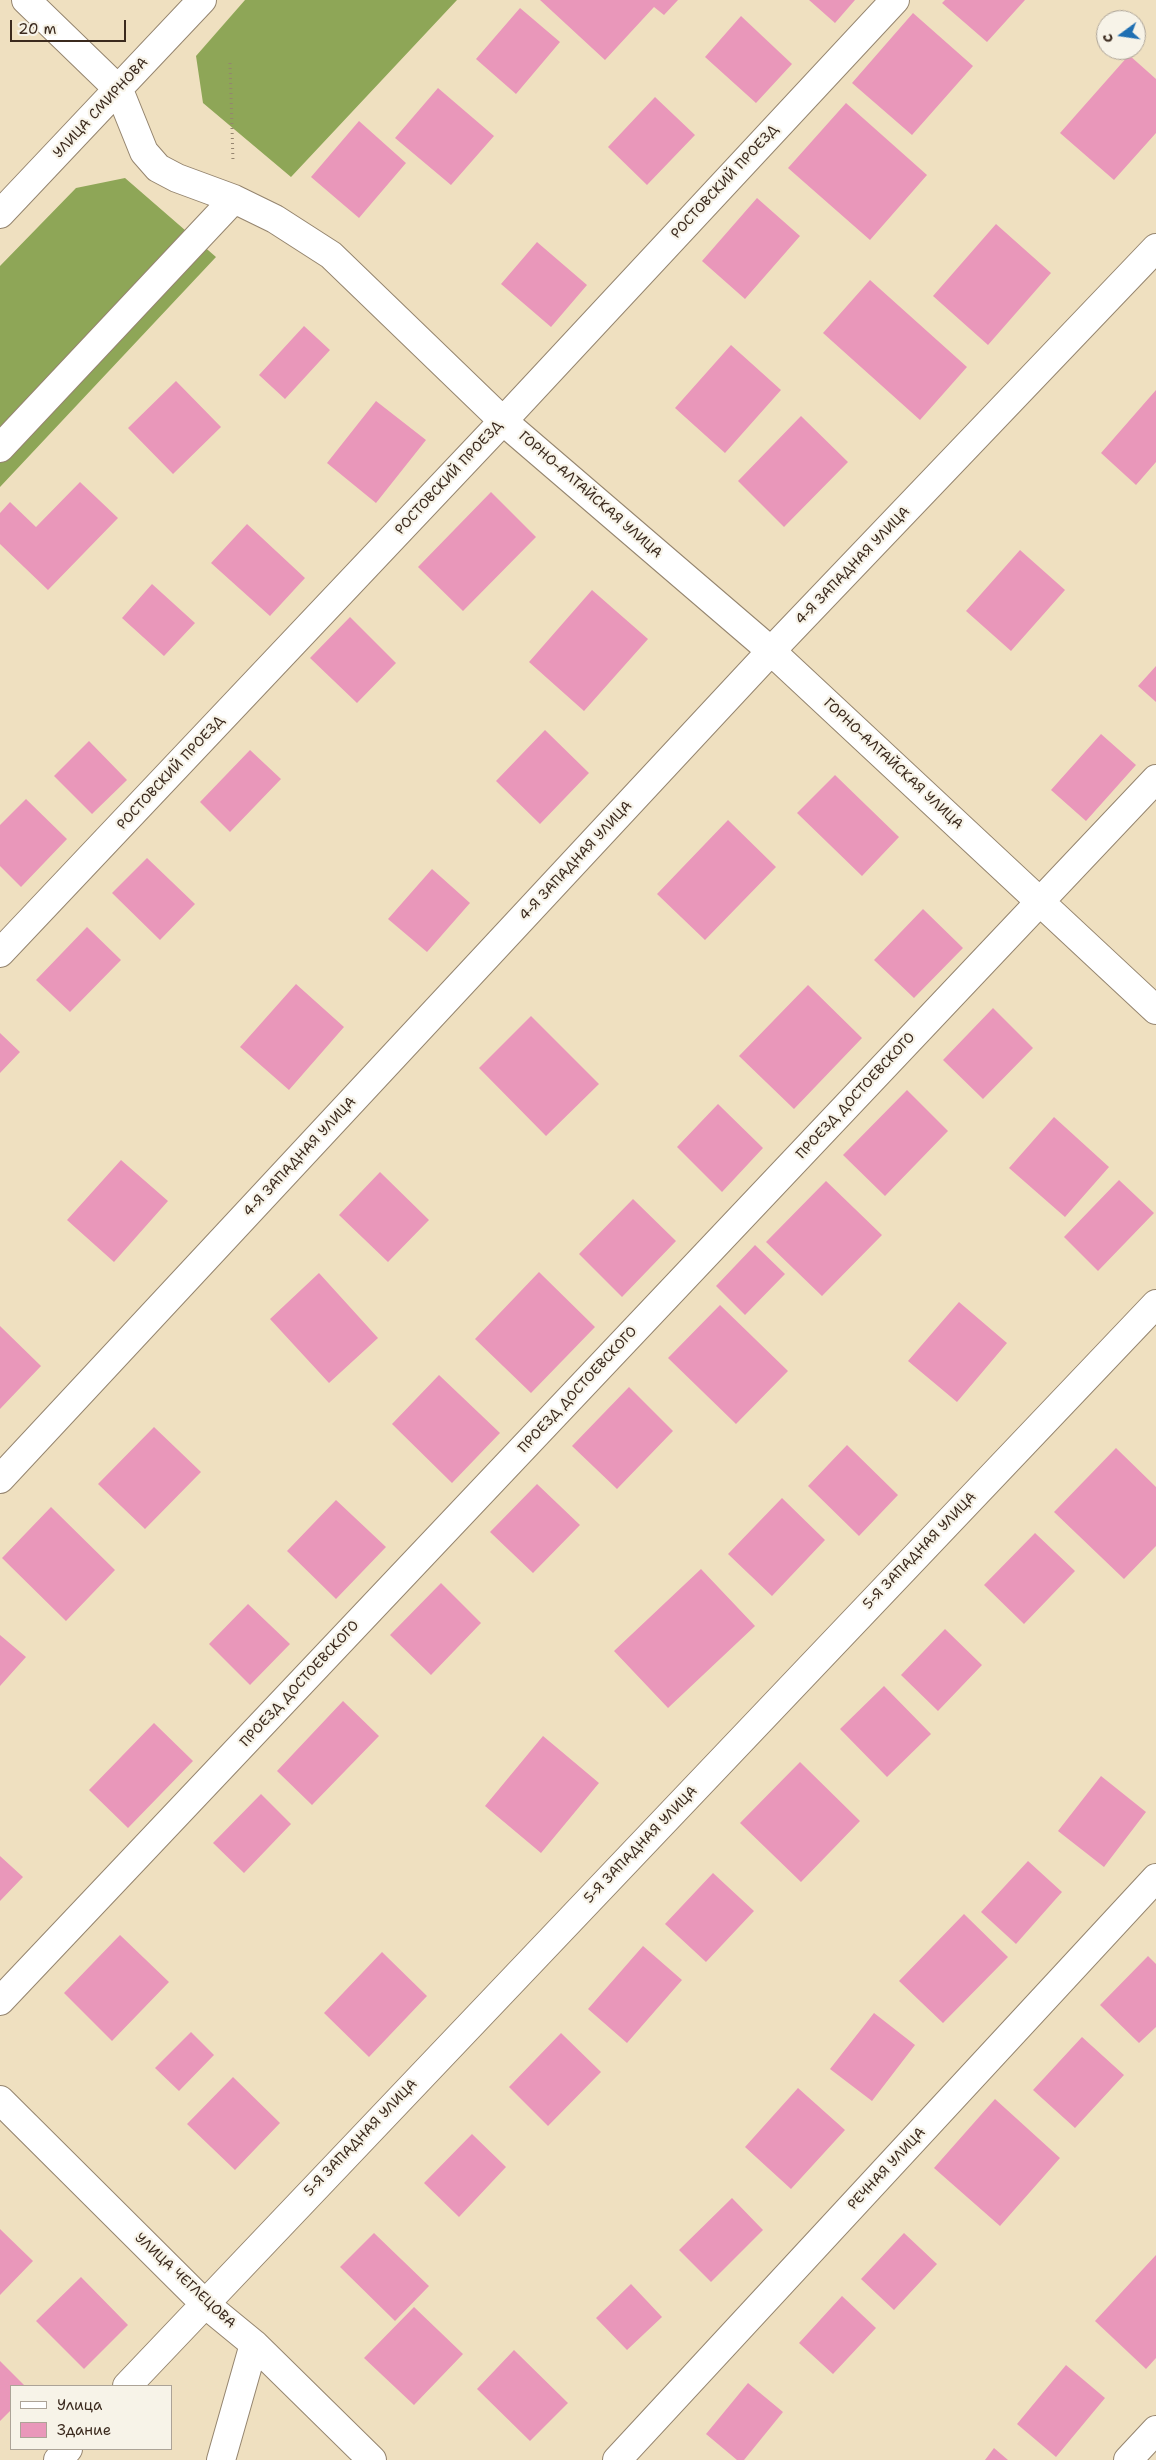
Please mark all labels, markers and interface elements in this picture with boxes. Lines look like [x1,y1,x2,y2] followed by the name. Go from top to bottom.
[12,10,129,42] scale bar
[1096,10,1146,60] north arrow
[18,19,57,39] text: 20 m
[1098,32,1117,45] text: С
[50,54,152,162] street label: УЛИЦА СМИРНОВА
[668,122,782,242] street label: РОСТОВСКИЙ ПРОЕЗД
[392,418,506,538] street label: РОСТОВСКИЙ ПРОЕЗД
[515,428,665,562] street label: ГОРНО-АЛТАЙСКАЯ УЛИЦА
[792,504,914,628] street label: 4-Я ЗАПАДНАЯ УЛИЦА
[820,695,966,833] street label: ГОРНО-АЛТАЙСКАЯ УЛИЦА
[114,713,228,833] street label: РОСТОВСКИЙ ПРОЕЗД
[516,798,636,924] street label: 4-Я ЗАПАДНАЯ УЛИЦА
[793,1029,919,1163] street label: ПРОЕЗД ДОСТОЕВСКОГО
[240,1094,360,1220] street label: 4-Я ЗАПАДНАЯ УЛИЦА
[515,1323,641,1457] street label: ПРОЕЗД ДОСТОЕВСКОГО
[860,1489,980,1613] street label: 5-Я ЗАПАДНАЯ УЛИЦА
[237,1617,363,1751] street label: ПРОЕЗД ДОСТОЕВСКОГО
[581,1783,701,1907] street label: 5-Я ЗАПАДНАЯ УЛИЦА
[301,2076,421,2200] street label: 5-Я ЗАПАДНАЯ УЛИЦА
[845,2124,929,2214] street label: РЕЧНАЯ УЛИЦА
[131,2230,239,2332] street label: УЛИЦА ЧЕГЛЕЦОВА
[10,2385,172,2450] legend
[57,2395,102,2415] text: Улица
[57,2420,111,2440] text: Здание

